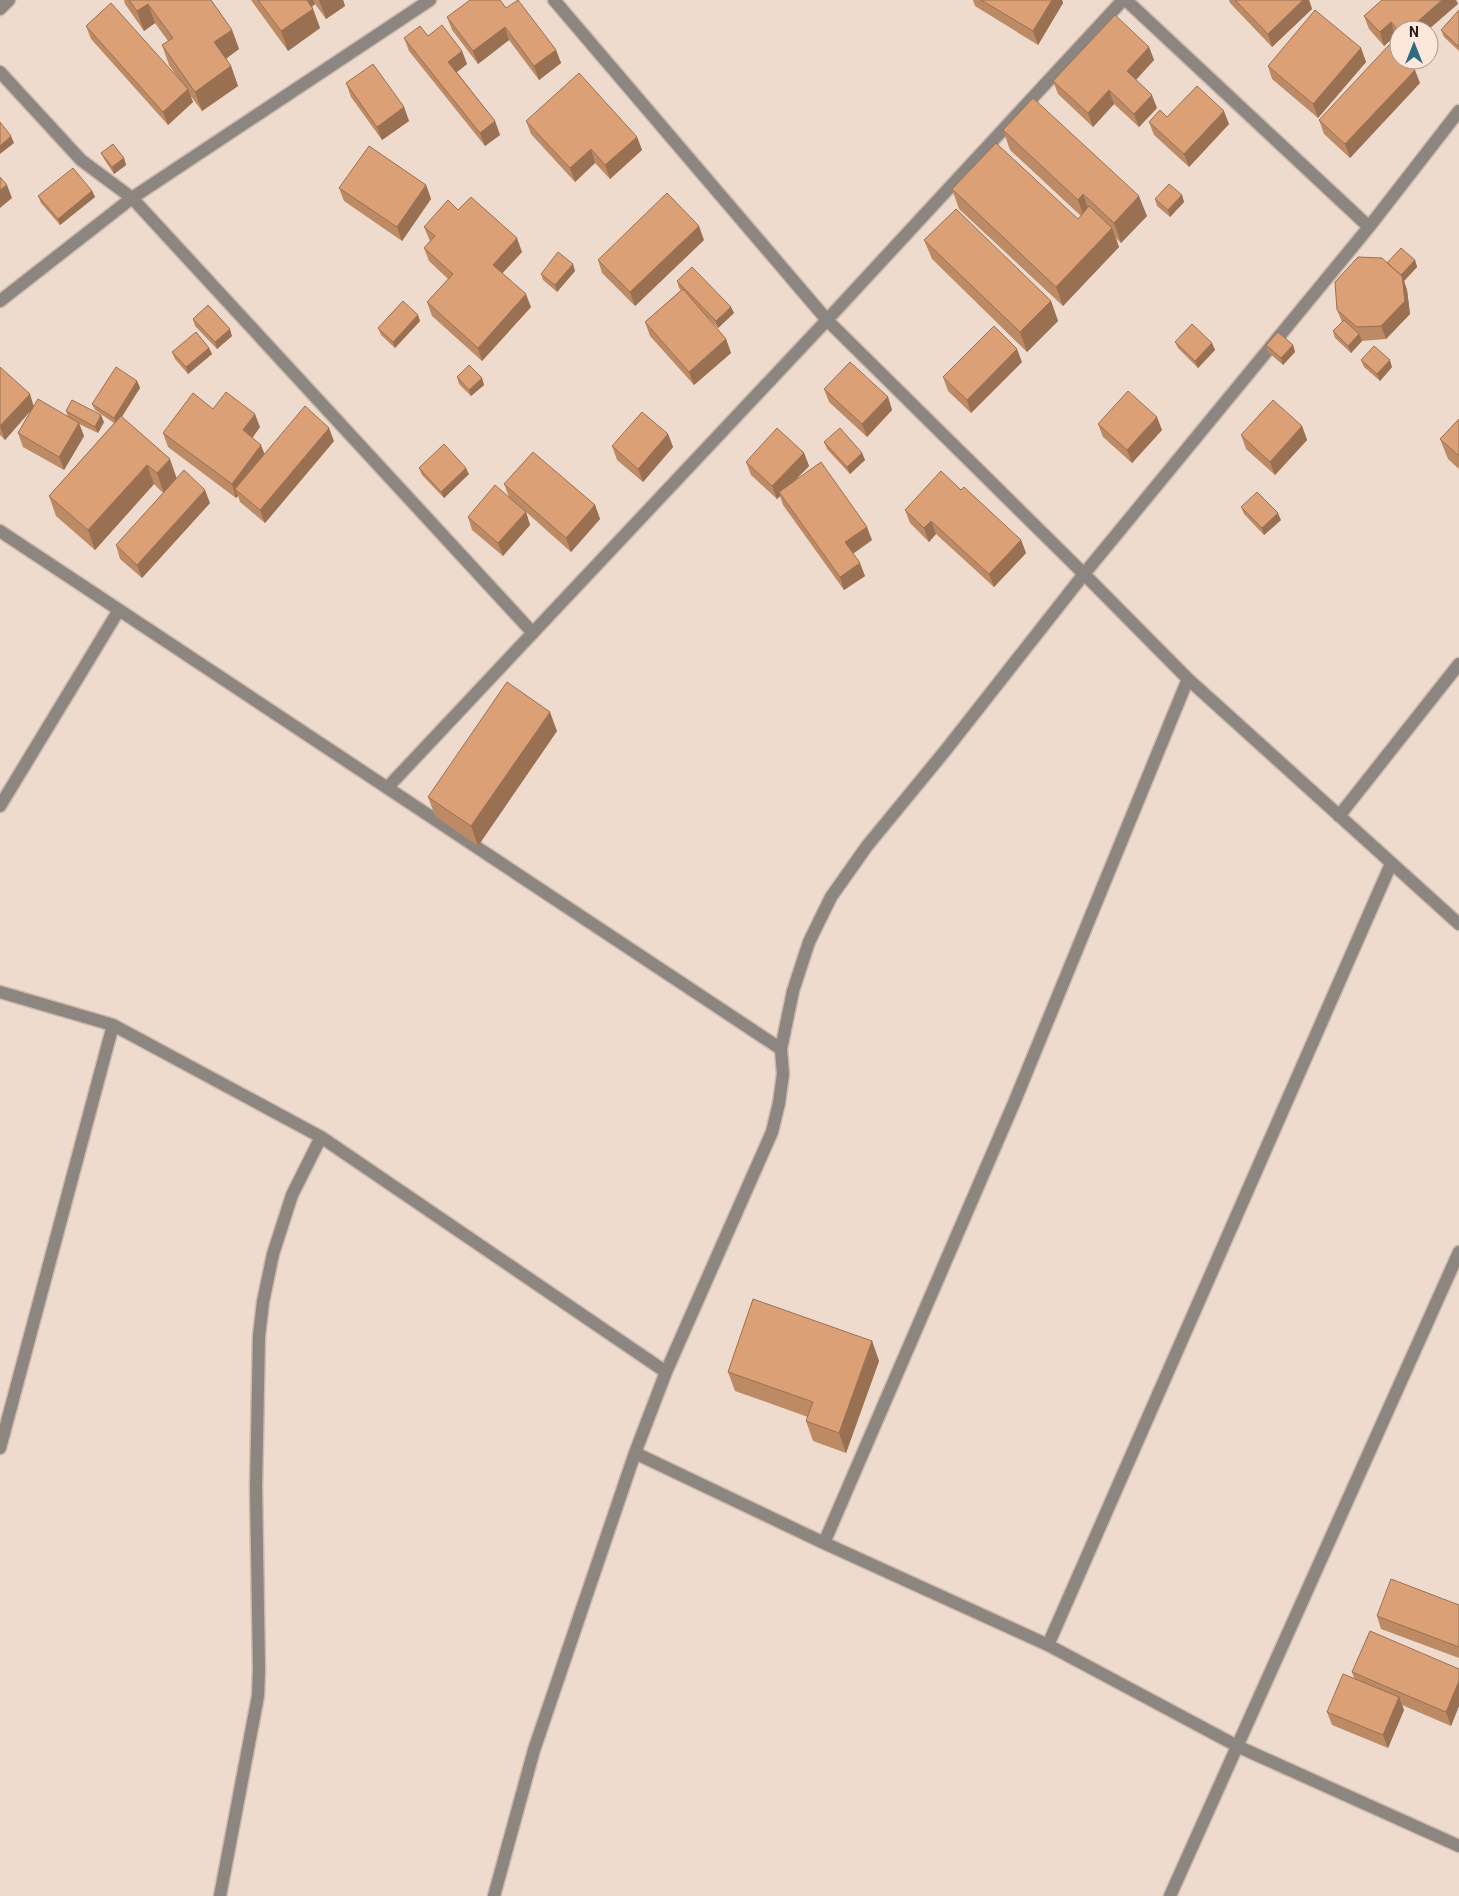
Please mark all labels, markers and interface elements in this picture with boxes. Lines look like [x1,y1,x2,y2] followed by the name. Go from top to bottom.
[1389,20,1439,70] north arrow
[1409,24,1419,40] text: N

